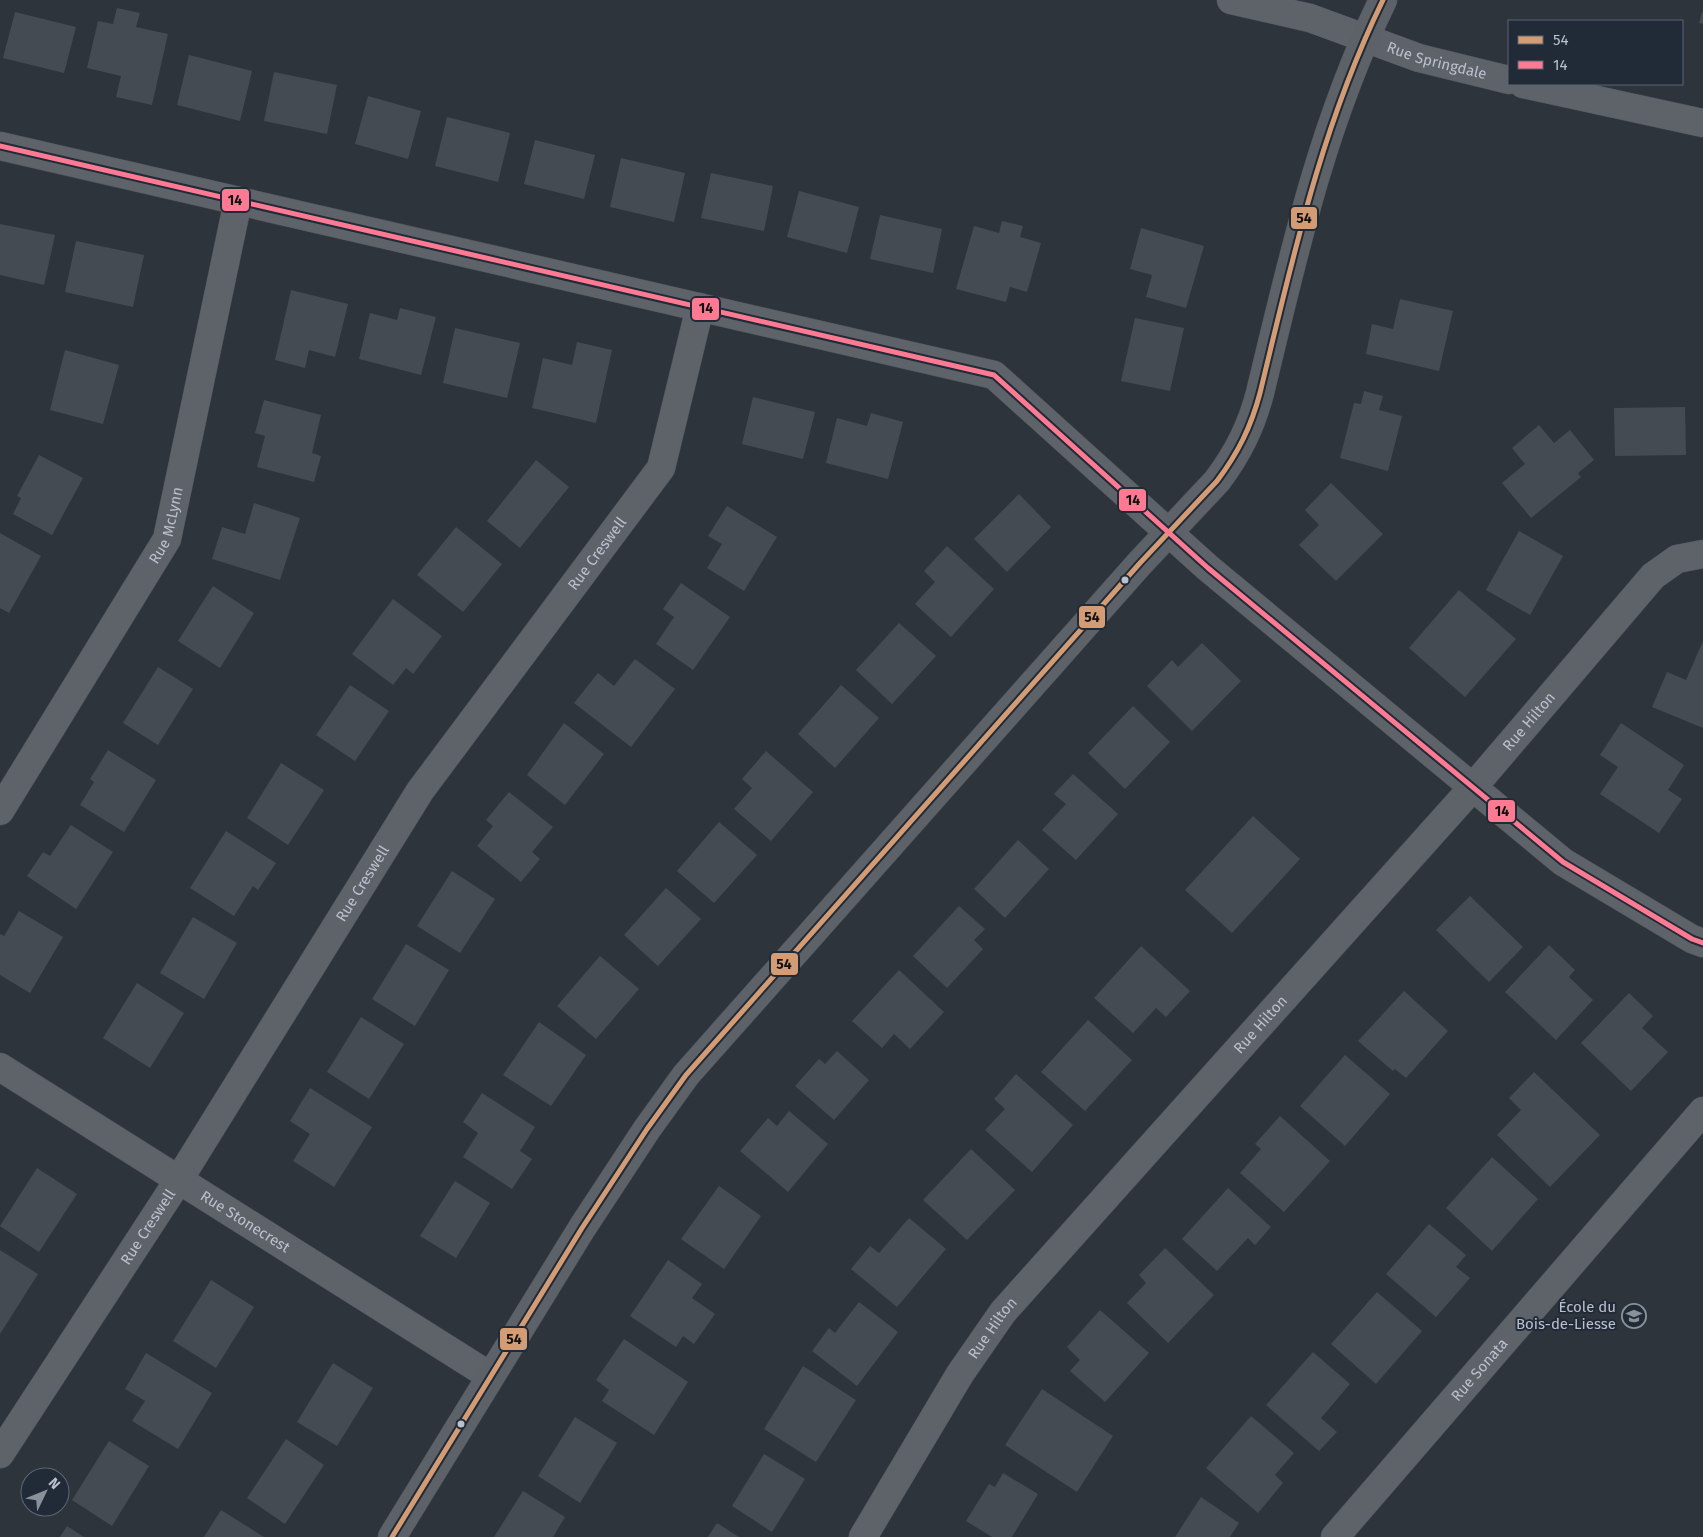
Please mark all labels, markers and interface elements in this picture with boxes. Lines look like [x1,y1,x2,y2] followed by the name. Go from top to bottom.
[1508,20,1683,85] legend
[1553,31,1569,49] text: 54
[1384,38,1489,83] street label: Rue Springdale
[1553,56,1567,74] text: 14
[221,188,250,212] line badge: 14
[228,192,242,209] text: 14
[1290,206,1318,230] line badge: 54
[1296,210,1312,227] text: 54
[691,297,720,321] line badge: 14
[699,300,713,317] text: 14
[145,485,187,567] street label: Rue McLynn
[1118,488,1147,512] line badge: 14
[1126,492,1140,509] text: 14
[564,513,630,594] street label: Rue Creswell
[1120,575,1130,585] unlabelled marker
[1078,605,1106,629] line badge: 54
[1084,609,1100,626] text: 54
[1499,688,1559,755] street label: Rue Hilton
[1487,799,1516,823] line badge: 14
[1495,803,1509,820] text: 14
[332,842,393,925] street label: Rue Creswell
[770,952,799,976] line badge: 54
[776,956,792,973] text: 54
[1230,992,1291,1057] street label: Rue Hilton
[117,1185,179,1268] street label: Rue Creswell
[197,1187,294,1257] street label: Rue Stonecrest
[964,1294,1021,1362] street label: Rue Hilton
[1516,1298,1616,1333] place label: École du Bois-de-Liesse
[1621,1303,1647,1329] school or university icon: École du Bois-de-Liesse
[499,1327,528,1351] line badge: 54
[506,1331,522,1348] text: 54
[1447,1335,1512,1405] street label: Rue Sonata
[456,1419,466,1429] unlabelled marker
[20,1467,70,1517] north arrow
[45,1474,64,1493] text: N

